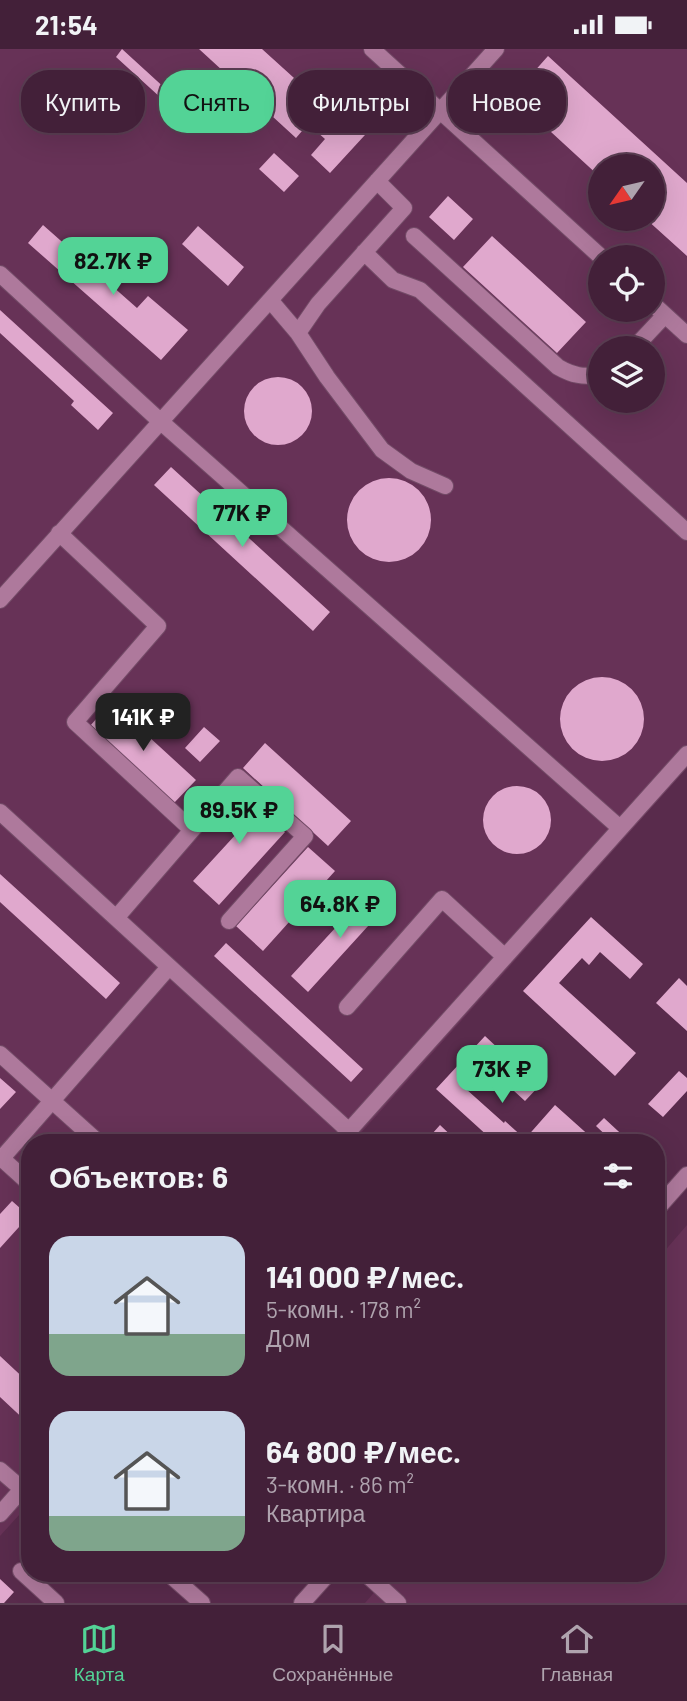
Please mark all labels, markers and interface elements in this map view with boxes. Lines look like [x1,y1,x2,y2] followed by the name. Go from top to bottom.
[35,9,98,40] text: 21:54
[21,70,145,133] chip: Купить
[159,70,274,133] chip: Снять
[288,70,434,133] chip: Фильтры
[448,70,566,133] chip: Новое
[588,154,665,231] north arrow
[588,154,665,413] map controls
[48,237,178,297] pin: 82.7K ₽
[588,245,665,322] button: locate
[74,246,152,274] text: 82.7K ₽
[588,336,665,413] button: layers
[193,489,291,549] pin: 77K ₽
[213,498,271,526] text: 77K ₽
[86,693,200,753] pin: 141K ₽
[111,702,175,730] text: 141K ₽
[174,787,304,846] pin: 89.5K ₽
[200,795,278,823] text: 89.5K ₽
[275,881,405,940] pin: 64.8K ₽
[300,889,380,917] text: 64.8K ₽
[453,1045,551,1105] pin: 73K ₽
[473,1054,531,1082] text: 73K ₽
[599,1157,637,1195] icon: filters
[49,1158,228,1194] text: Объектов: 6
[266,1258,464,1294] text: 141 000 ₽/мес.
[105,1264,189,1348] icon: home
[266,1295,421,1323] text: 5-комн. · 178 m²
[266,1324,310,1352] text: Дом
[266,1433,461,1469] text: 64 800 ₽/мес.
[105,1439,189,1523] icon: home
[266,1470,414,1498] text: 3-комн. · 86 m²
[266,1499,365,1527] text: Квартира
[74,1620,125,1686] tab: Карта
[272,1620,393,1686] tab: Сохранённые
[541,1620,613,1686] tab: Главная

